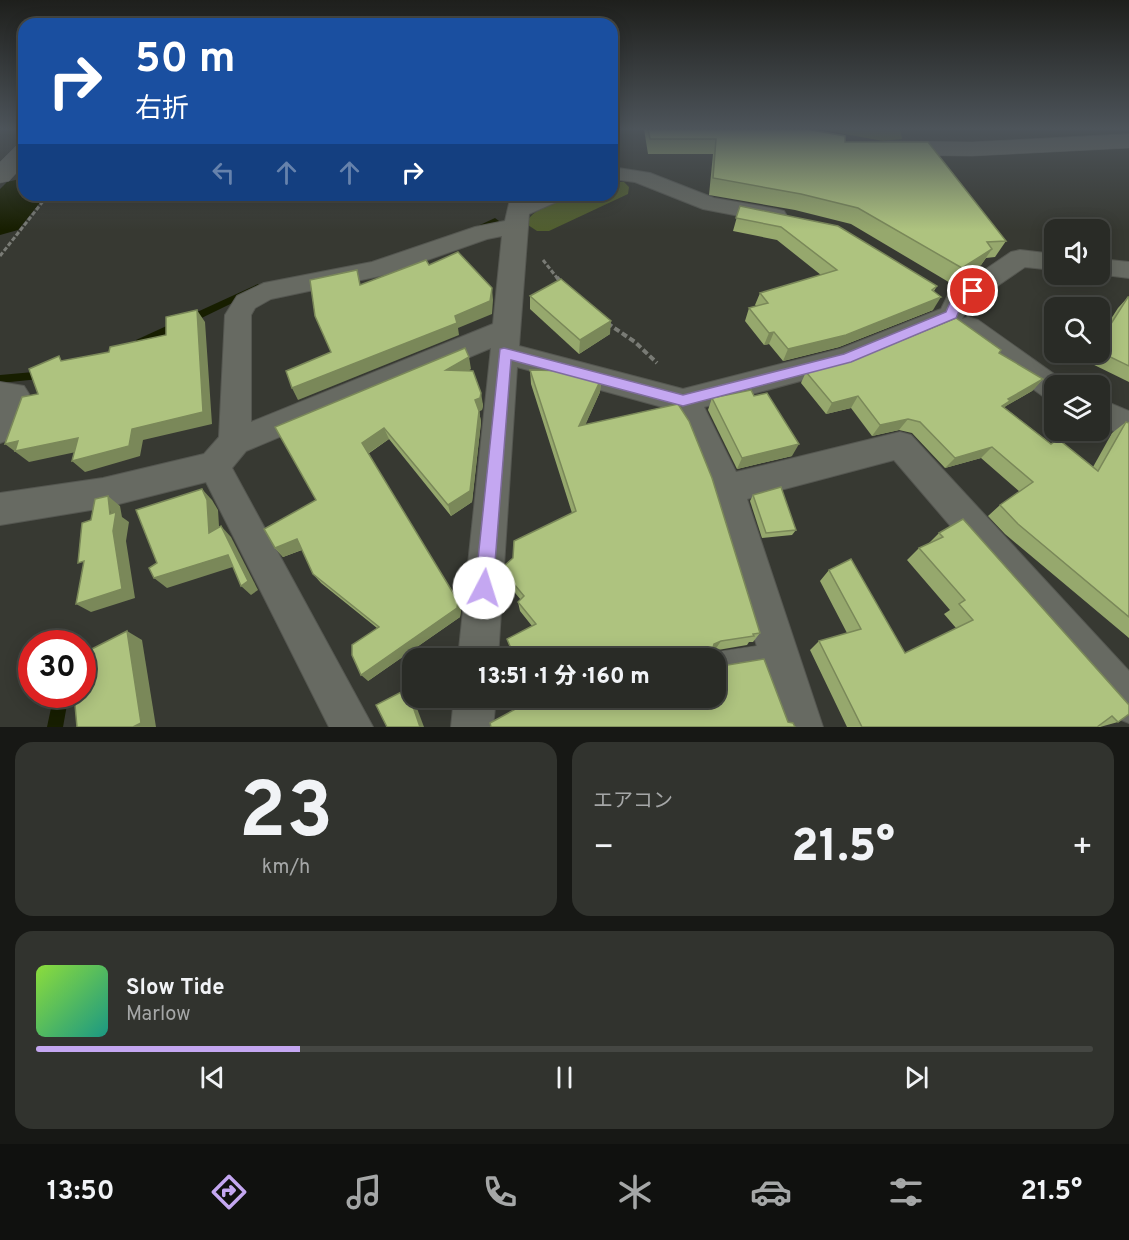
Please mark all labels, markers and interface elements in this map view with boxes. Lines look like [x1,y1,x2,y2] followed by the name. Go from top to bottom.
[135,34,236,87] text: 50 m
[36,42,114,120] icon: right
[135,93,189,127] text: 右折
[207,156,240,189] icon: left
[270,156,303,189] icon: ahead
[333,156,366,189] icon: ahead
[396,156,429,189] icon: right
[1044,219,1110,441] map controls
[1044,219,1110,285] button: sound
[947,265,998,316] pin
[956,274,989,307] icon: arrive
[1044,297,1110,363] button: search
[1044,375,1110,441] button: layers
[452,556,516,620] position arrow
[18,630,96,708] speed limit sign: 30
[478,664,650,691] text: 13:51 · 1 分 · 160 m
[239,766,333,865] text: 23
[593,789,673,815] text: エアコン
[791,820,895,877] text: 21.5°
[593,828,614,870] text: −
[1072,828,1093,870] text: +
[262,855,310,881] text: km/h
[126,975,225,1002] text: Slow Tide
[126,1002,190,1028] text: Marlow
[196,1061,229,1094] icon: previous
[548,1061,581,1094] icon: pause
[900,1061,933,1094] icon: next
[208,1171,250,1213] icon: directions
[343,1171,385,1213] icon: music
[479,1171,521,1213] icon: phone
[614,1171,656,1213] icon: climate
[750,1171,792,1213] icon: car
[885,1171,927,1213] icon: filters
[47,1175,114,1209] text: 13:50
[1021,1175,1082,1209] text: 21.5°

